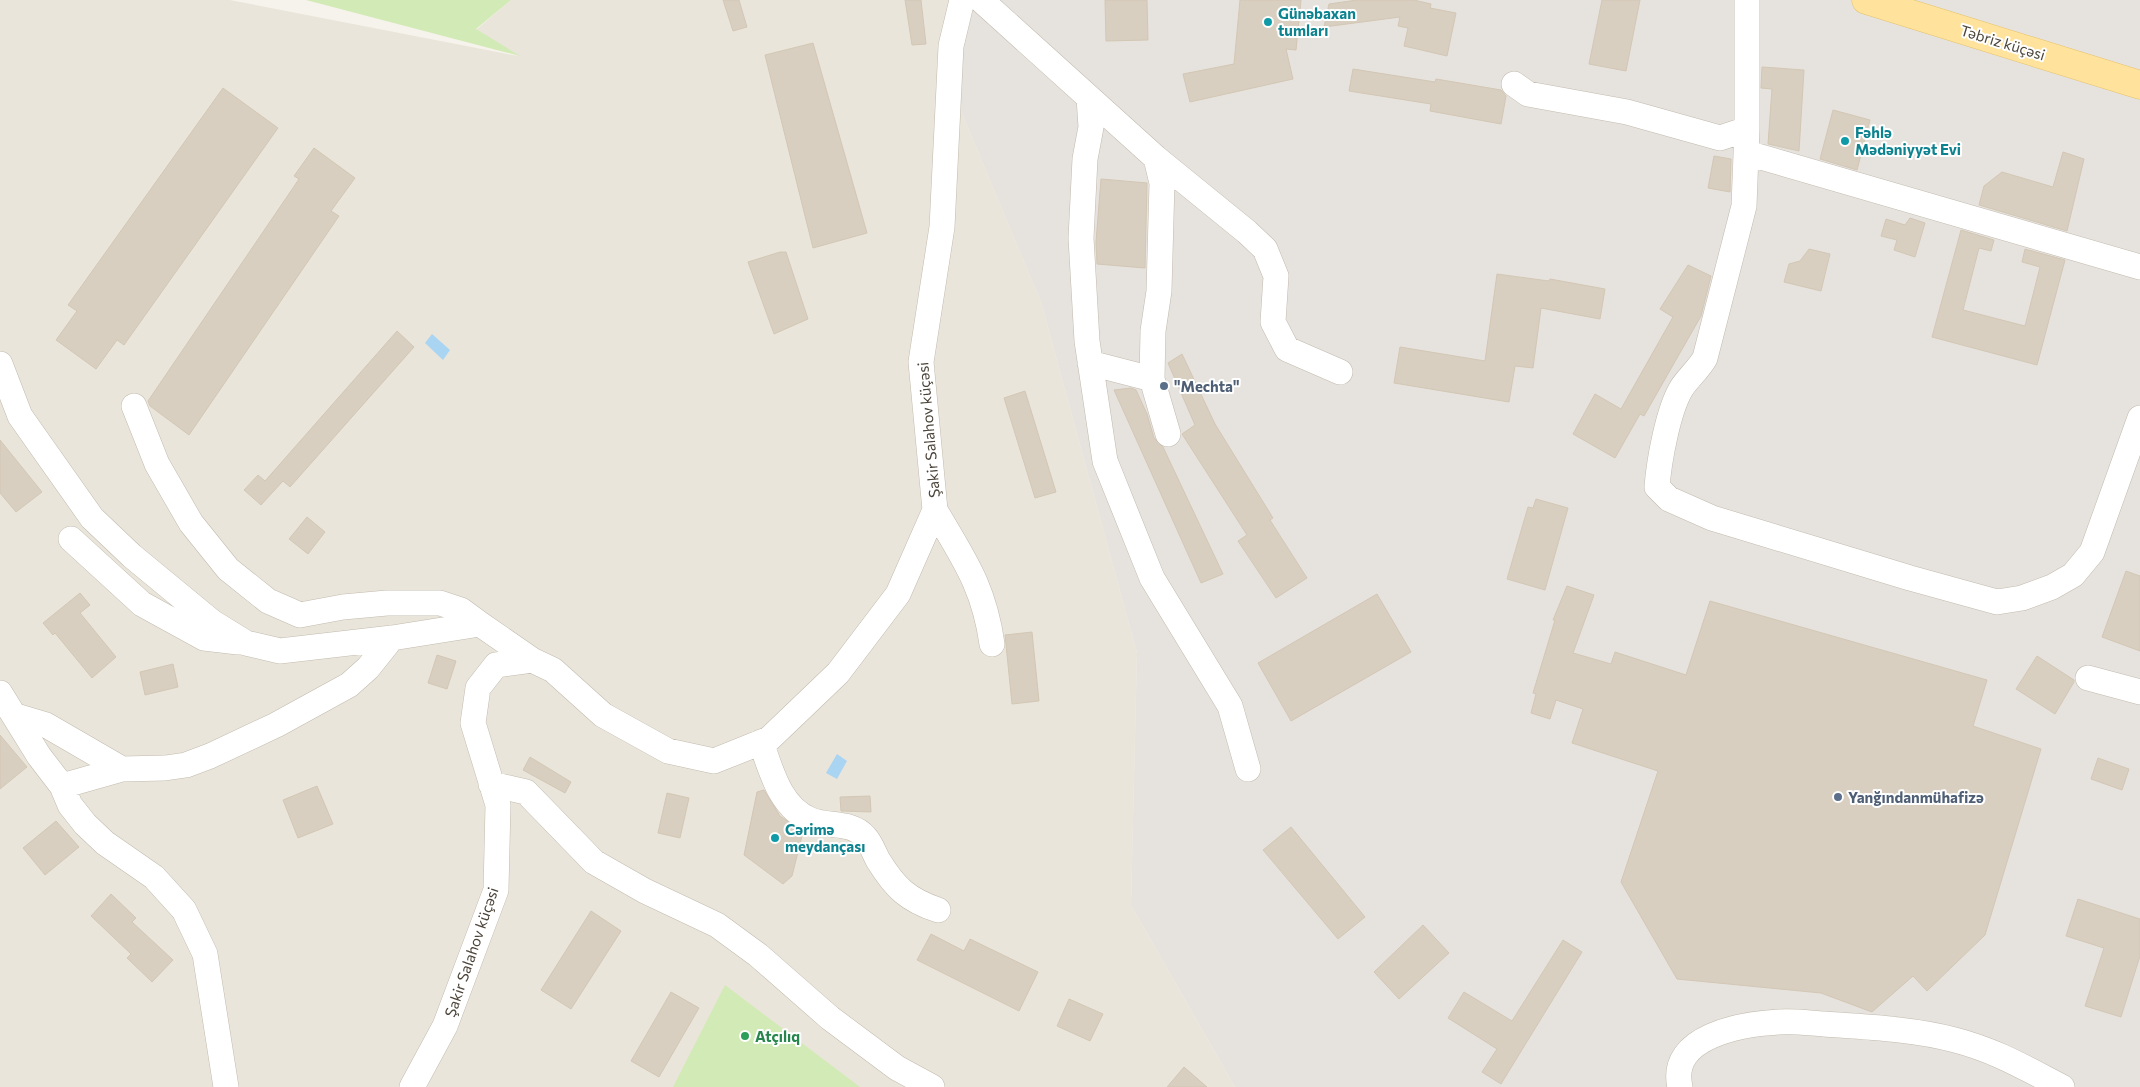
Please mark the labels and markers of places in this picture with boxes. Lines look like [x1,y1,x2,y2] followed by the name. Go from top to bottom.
[1278,4,1356,39] place label: Günəbaxan tumları
[1262,16,1274,28] marker: Günəbaxan tumları
[1855,123,1961,158] place label: Fəhlə Mədəniyyət Evi
[1839,135,1851,147] marker: Fəhlə Mədəniyyət Evi
[1174,377,1240,395] place label: "Mechta"
[1158,380,1170,392] marker: "Mechta"
[1848,788,1984,806] place label: Yanğındanmühafizə
[1832,791,1844,803] marker: Yanğındanmühafizə
[785,820,865,855] place label: Cərimə meydançası
[769,832,781,844] marker: Cərimə meydançası
[755,1027,800,1045] place label: Atçılıq
[739,1030,751,1042] marker: Atçılıq

